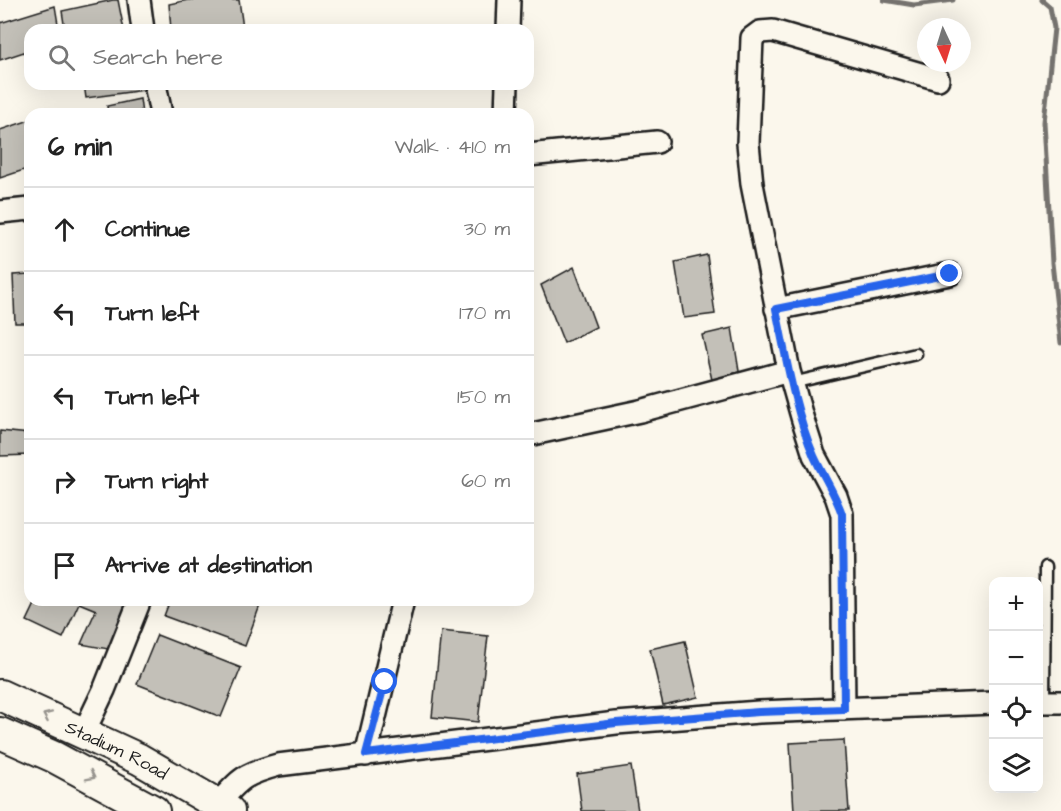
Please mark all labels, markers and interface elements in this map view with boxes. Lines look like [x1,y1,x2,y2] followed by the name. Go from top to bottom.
[917,18,971,72] north arrow
[24,24,534,90] search box
[45,41,78,74] icon: search
[93,42,223,73] text: Search here
[48,129,112,165] text: 6 min
[394,133,510,161] text: Walk · 410 m
[48,213,81,246] icon: ahead
[105,214,190,245] text: Continue
[464,215,510,243] text: 30 m
[936,260,962,286] route end
[48,297,81,330] icon: left
[105,298,199,329] text: Turn left
[459,299,510,327] text: 170 m
[48,381,81,414] icon: left
[105,382,199,413] text: Turn left
[457,383,510,411] text: 150 m
[48,465,81,498] icon: right
[105,466,208,497] text: Turn right
[461,467,510,495] text: 60 m
[48,549,81,582] icon: arrive
[105,550,312,581] text: Arrive at destination
[989,577,1043,793] map controls
[989,577,1043,631] button: +
[989,631,1043,685] button: −
[371,668,397,694] route start
[989,685,1043,739] button: locate
[43,711,54,723] one-way arrow
[61,715,173,786] street label: Stadium Road
[989,739,1043,793] button: layers
[84,769,95,780] one-way arrow

